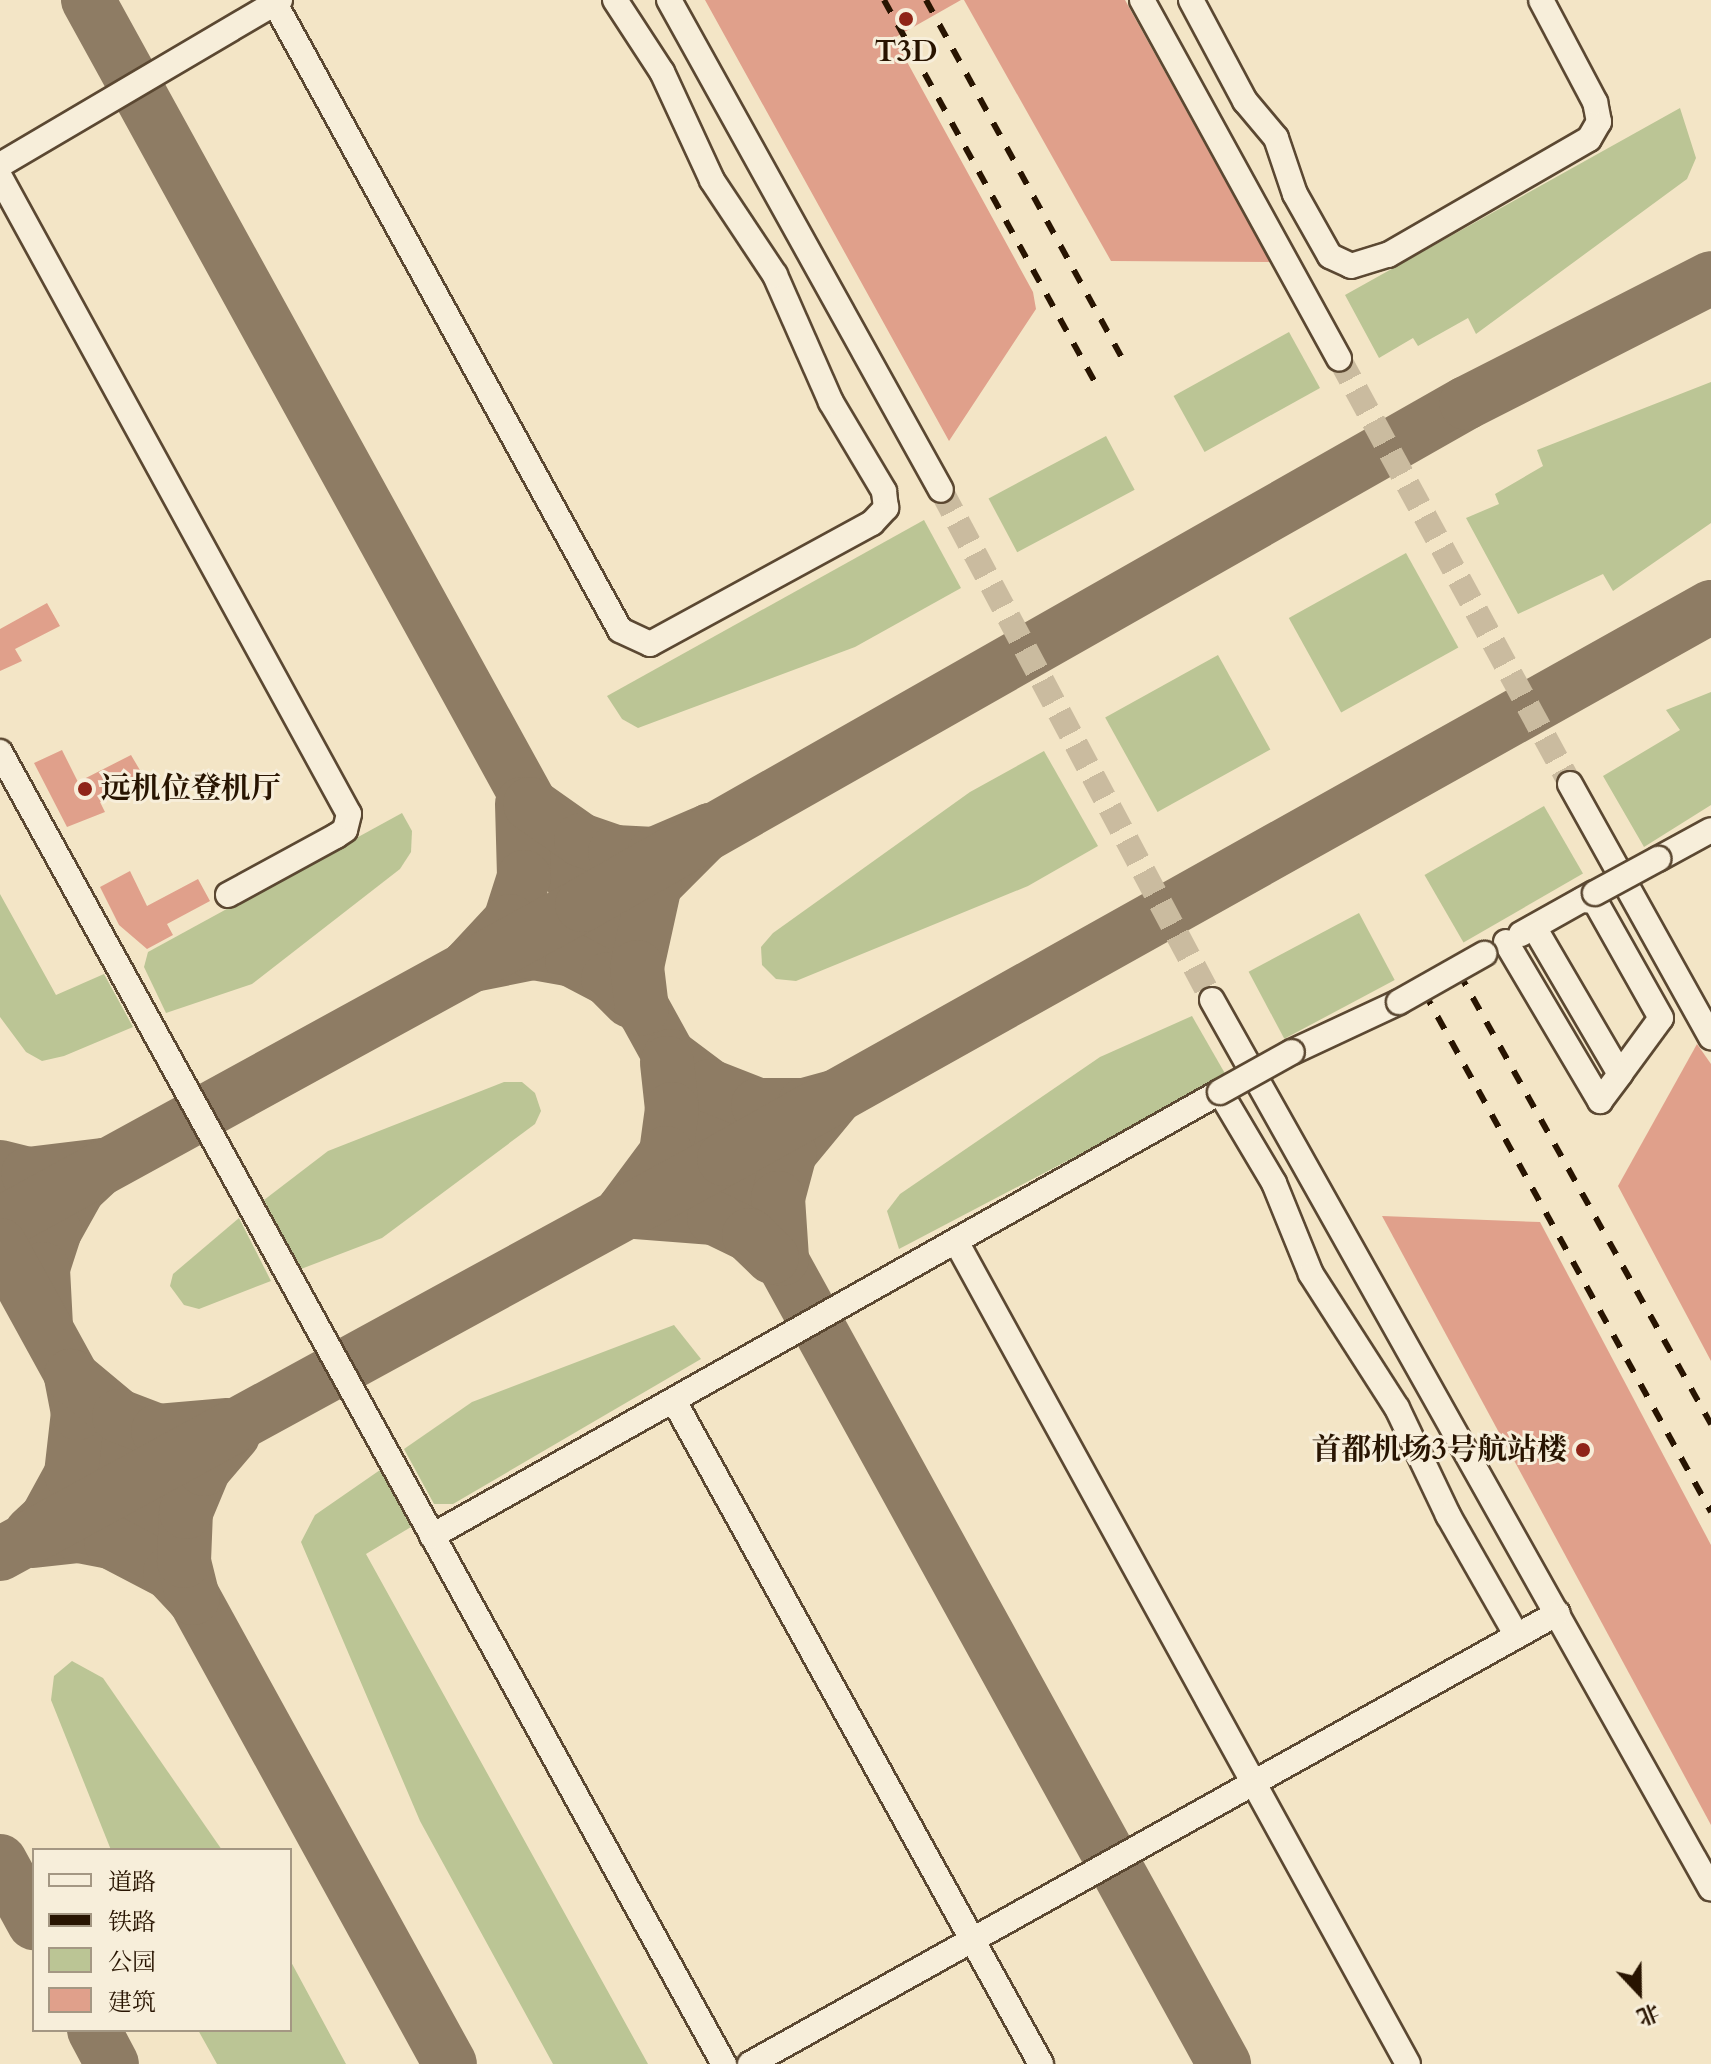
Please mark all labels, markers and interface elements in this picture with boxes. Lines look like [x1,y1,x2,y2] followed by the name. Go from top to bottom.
[895,8,917,30] marker: T3D
[874,34,938,70] place label: T3D
[101,771,281,807] place label: 远机位登机厅
[76,780,94,798] marker: 远机位登机厅
[1312,1432,1567,1468] place label: 首都机场3号航站楼
[1574,1441,1592,1459] marker: 首都机场3号航站楼
[32,1848,292,2032] legend
[108,1866,156,1899] text: 道路
[108,1906,156,1939] text: 铁路
[108,1946,156,1979] text: 公园
[1599,1952,1679,2032] north arrow
[108,1986,156,2019] text: 建筑
[1632,1996,1664,2032] text: 北

